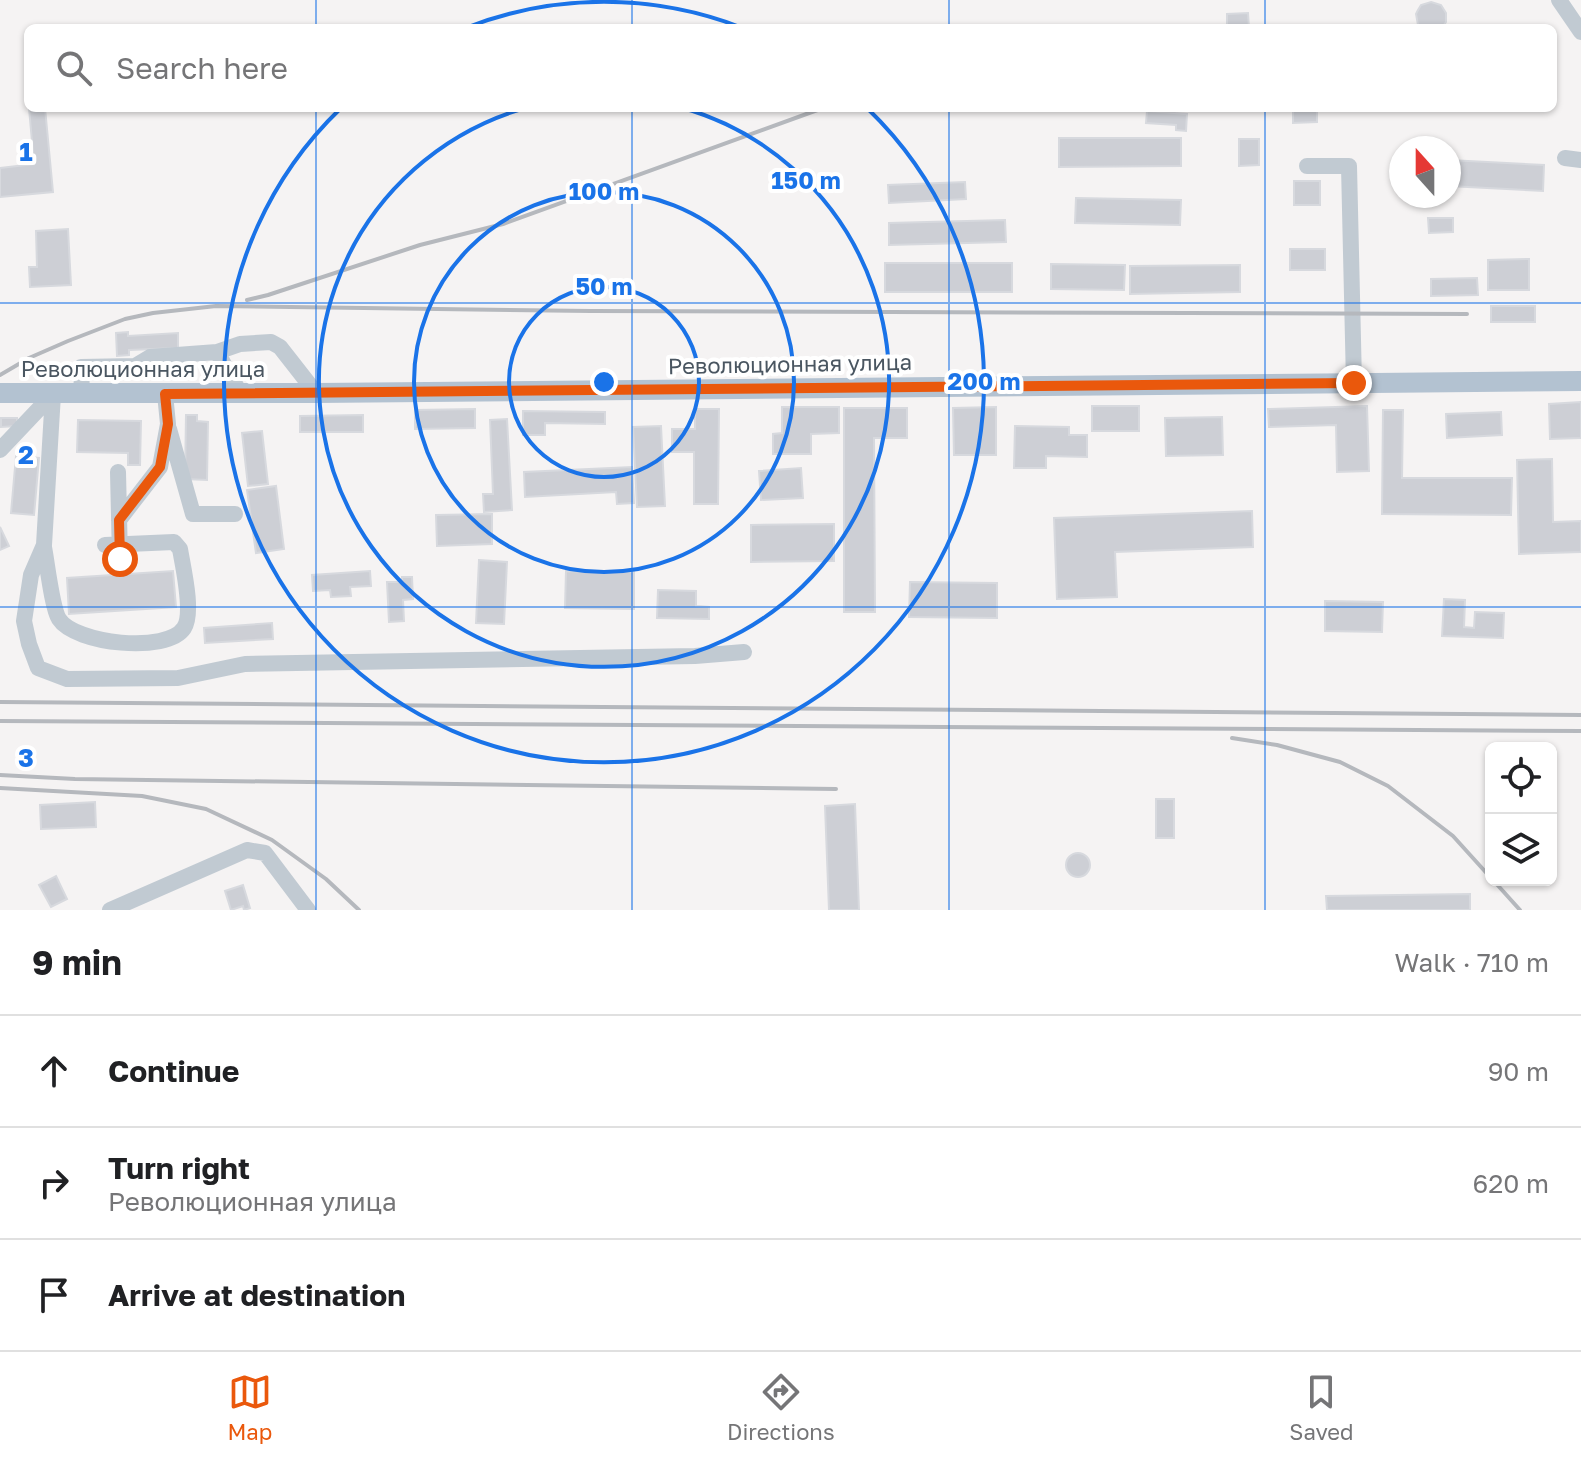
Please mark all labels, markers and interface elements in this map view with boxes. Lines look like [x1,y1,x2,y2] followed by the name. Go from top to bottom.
[24,24,1557,112] search box
[52,46,96,90] icon: search
[116,50,288,86] text: Search here
[19,136,33,167] text: 1
[1389,136,1461,208] north arrow
[771,165,841,194] text: 150 m
[569,176,639,205] text: 100 m
[575,271,633,300] text: 50 m
[668,348,912,379] street label: Революционная улица
[21,355,265,382] street label: Революционная улица
[1336,365,1372,401] route end
[948,366,1020,395] text: 200 m
[590,368,618,396] centre of rings
[18,439,34,470] text: 2
[102,541,138,577] route start
[18,742,34,773] text: 3
[1485,742,1557,886] map controls
[1485,742,1557,814] button: locate
[1485,814,1557,886] button: layers
[32,942,122,982] text: 9 min
[1395,947,1549,978] text: Walk · 710 m
[32,1049,76,1093] icon: ahead
[108,1053,239,1089] text: Continue
[1488,1056,1549,1087] text: 90 m
[108,1150,250,1186] text: Turn right
[32,1161,76,1205] icon: right
[1473,1168,1549,1199] text: 620 m
[108,1186,397,1217] text: Революционная улица
[32,1273,76,1317] icon: arrive
[108,1277,405,1313] text: Arrive at destination
[227,1370,272,1445] tab: Map
[727,1370,835,1445] tab: Directions
[1289,1370,1354,1445] tab: Saved

